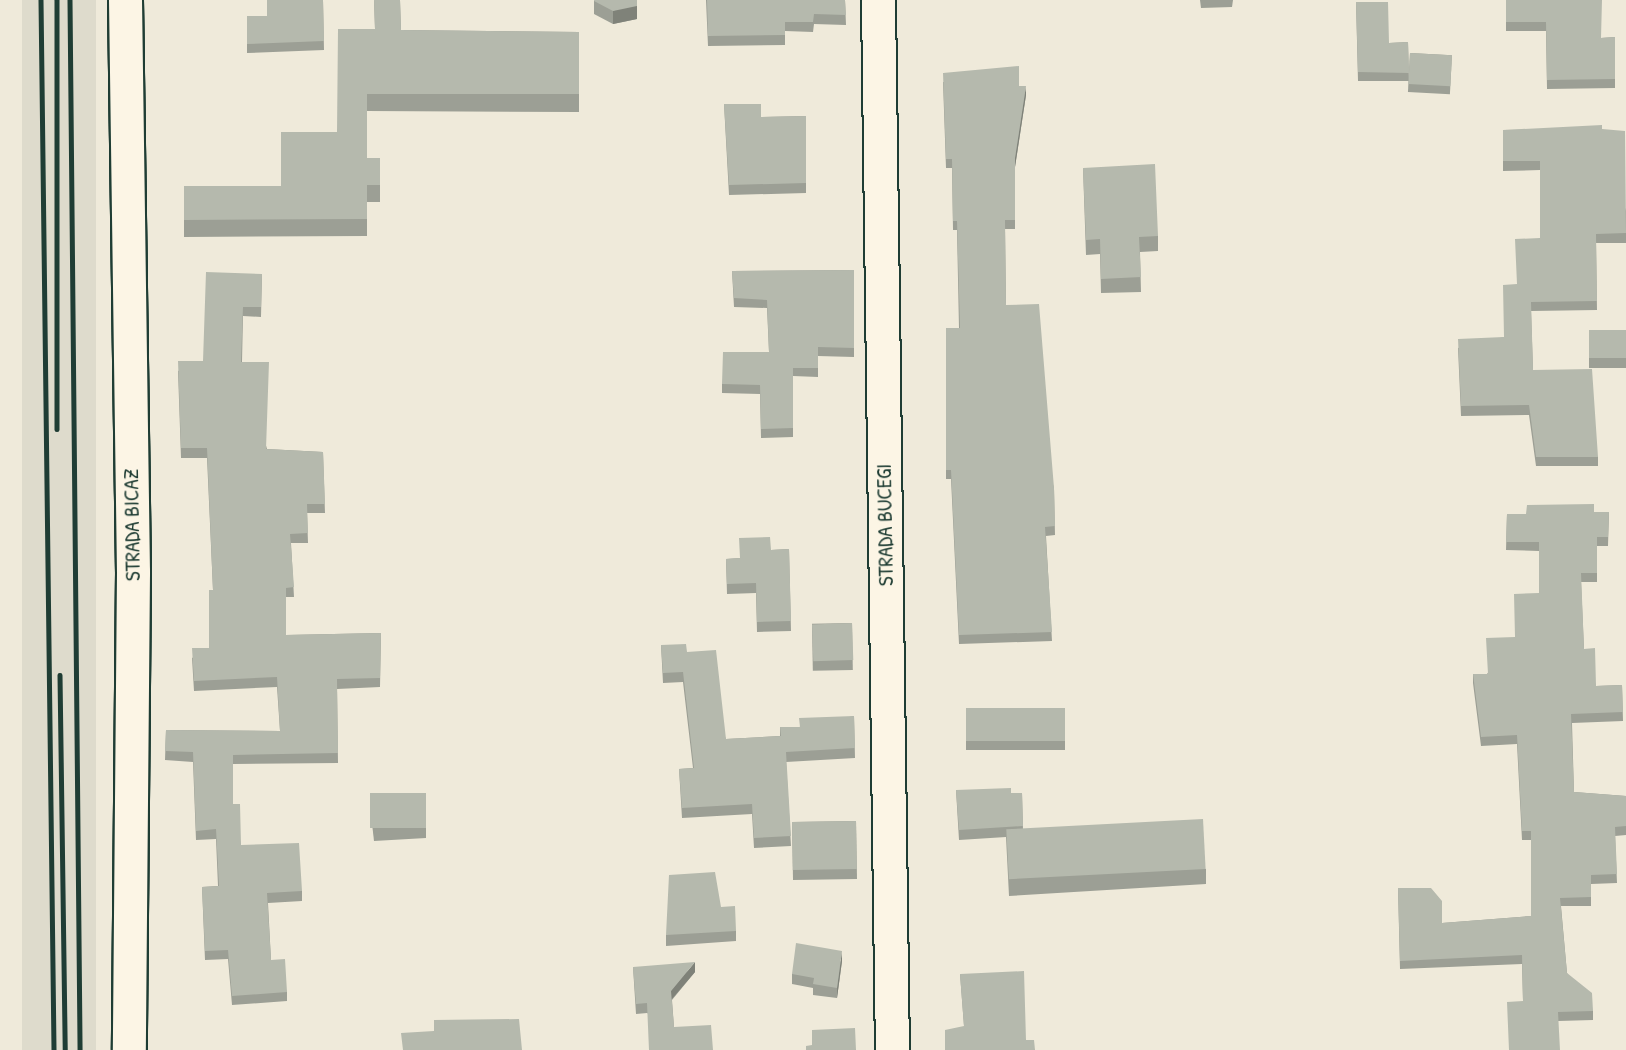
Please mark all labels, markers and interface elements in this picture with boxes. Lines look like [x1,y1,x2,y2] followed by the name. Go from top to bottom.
[871,464,899,586] street label: STRADA BUCEGI
[118,469,146,581] street label: STRADA BICAZ

